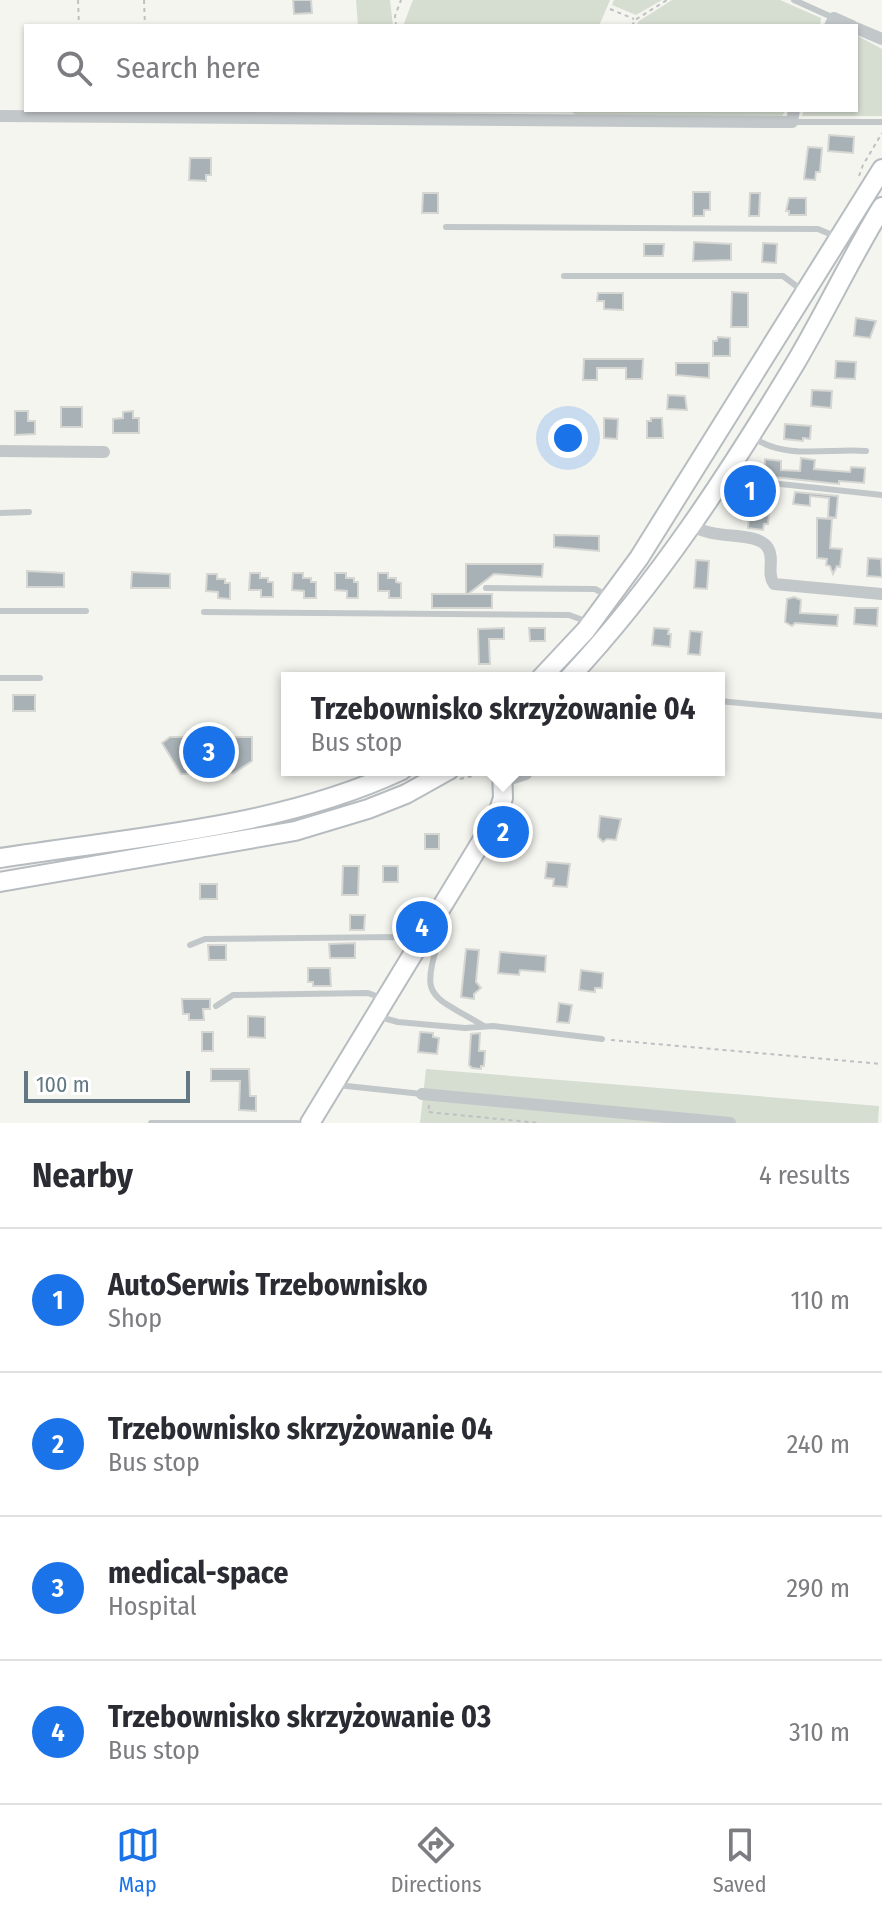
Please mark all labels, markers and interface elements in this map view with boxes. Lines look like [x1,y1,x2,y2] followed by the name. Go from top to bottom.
[24,24,858,112] search box
[52,46,96,90] icon: search
[116,50,261,86] text: Search here
[548,418,588,458] your location
[724,461,776,521] pin: 1
[281,672,725,776] popup
[311,691,695,727] text: Trzebownisko skrzyżowanie 04
[183,722,235,782] pin: 3
[311,727,402,758] text: Bus stop
[477,802,529,862] pin: 2
[396,897,448,957] pin: 4
[24,1067,190,1103] scale bar
[36,1071,90,1098] text: 100 m
[32,1155,133,1196] text: Nearby
[759,1160,850,1191] text: 4 results
[108,1267,428,1303] text: AutoSerwis Trzebownisko
[53,1285,64,1316] text: 1
[790,1285,850,1316] text: 110 m
[108,1303,162,1334] text: Shop
[108,1411,493,1447] text: Trzebownisko skrzyżowanie 04
[52,1429,64,1460] text: 2
[787,1429,850,1460] text: 240 m
[108,1447,200,1478] text: Bus stop
[108,1555,289,1591] text: medical-space
[52,1573,64,1604] text: 3
[786,1573,850,1604] text: 290 m
[108,1591,197,1622] text: Hospital
[108,1699,491,1735] text: Trzebownisko skrzyżowanie 03
[51,1717,65,1748] text: 4
[789,1717,850,1748] text: 310 m
[108,1735,200,1766] text: Bus stop
[116,1823,160,1898] tab: Map
[391,1823,482,1898] tab: Directions
[713,1823,766,1898] tab: Saved

